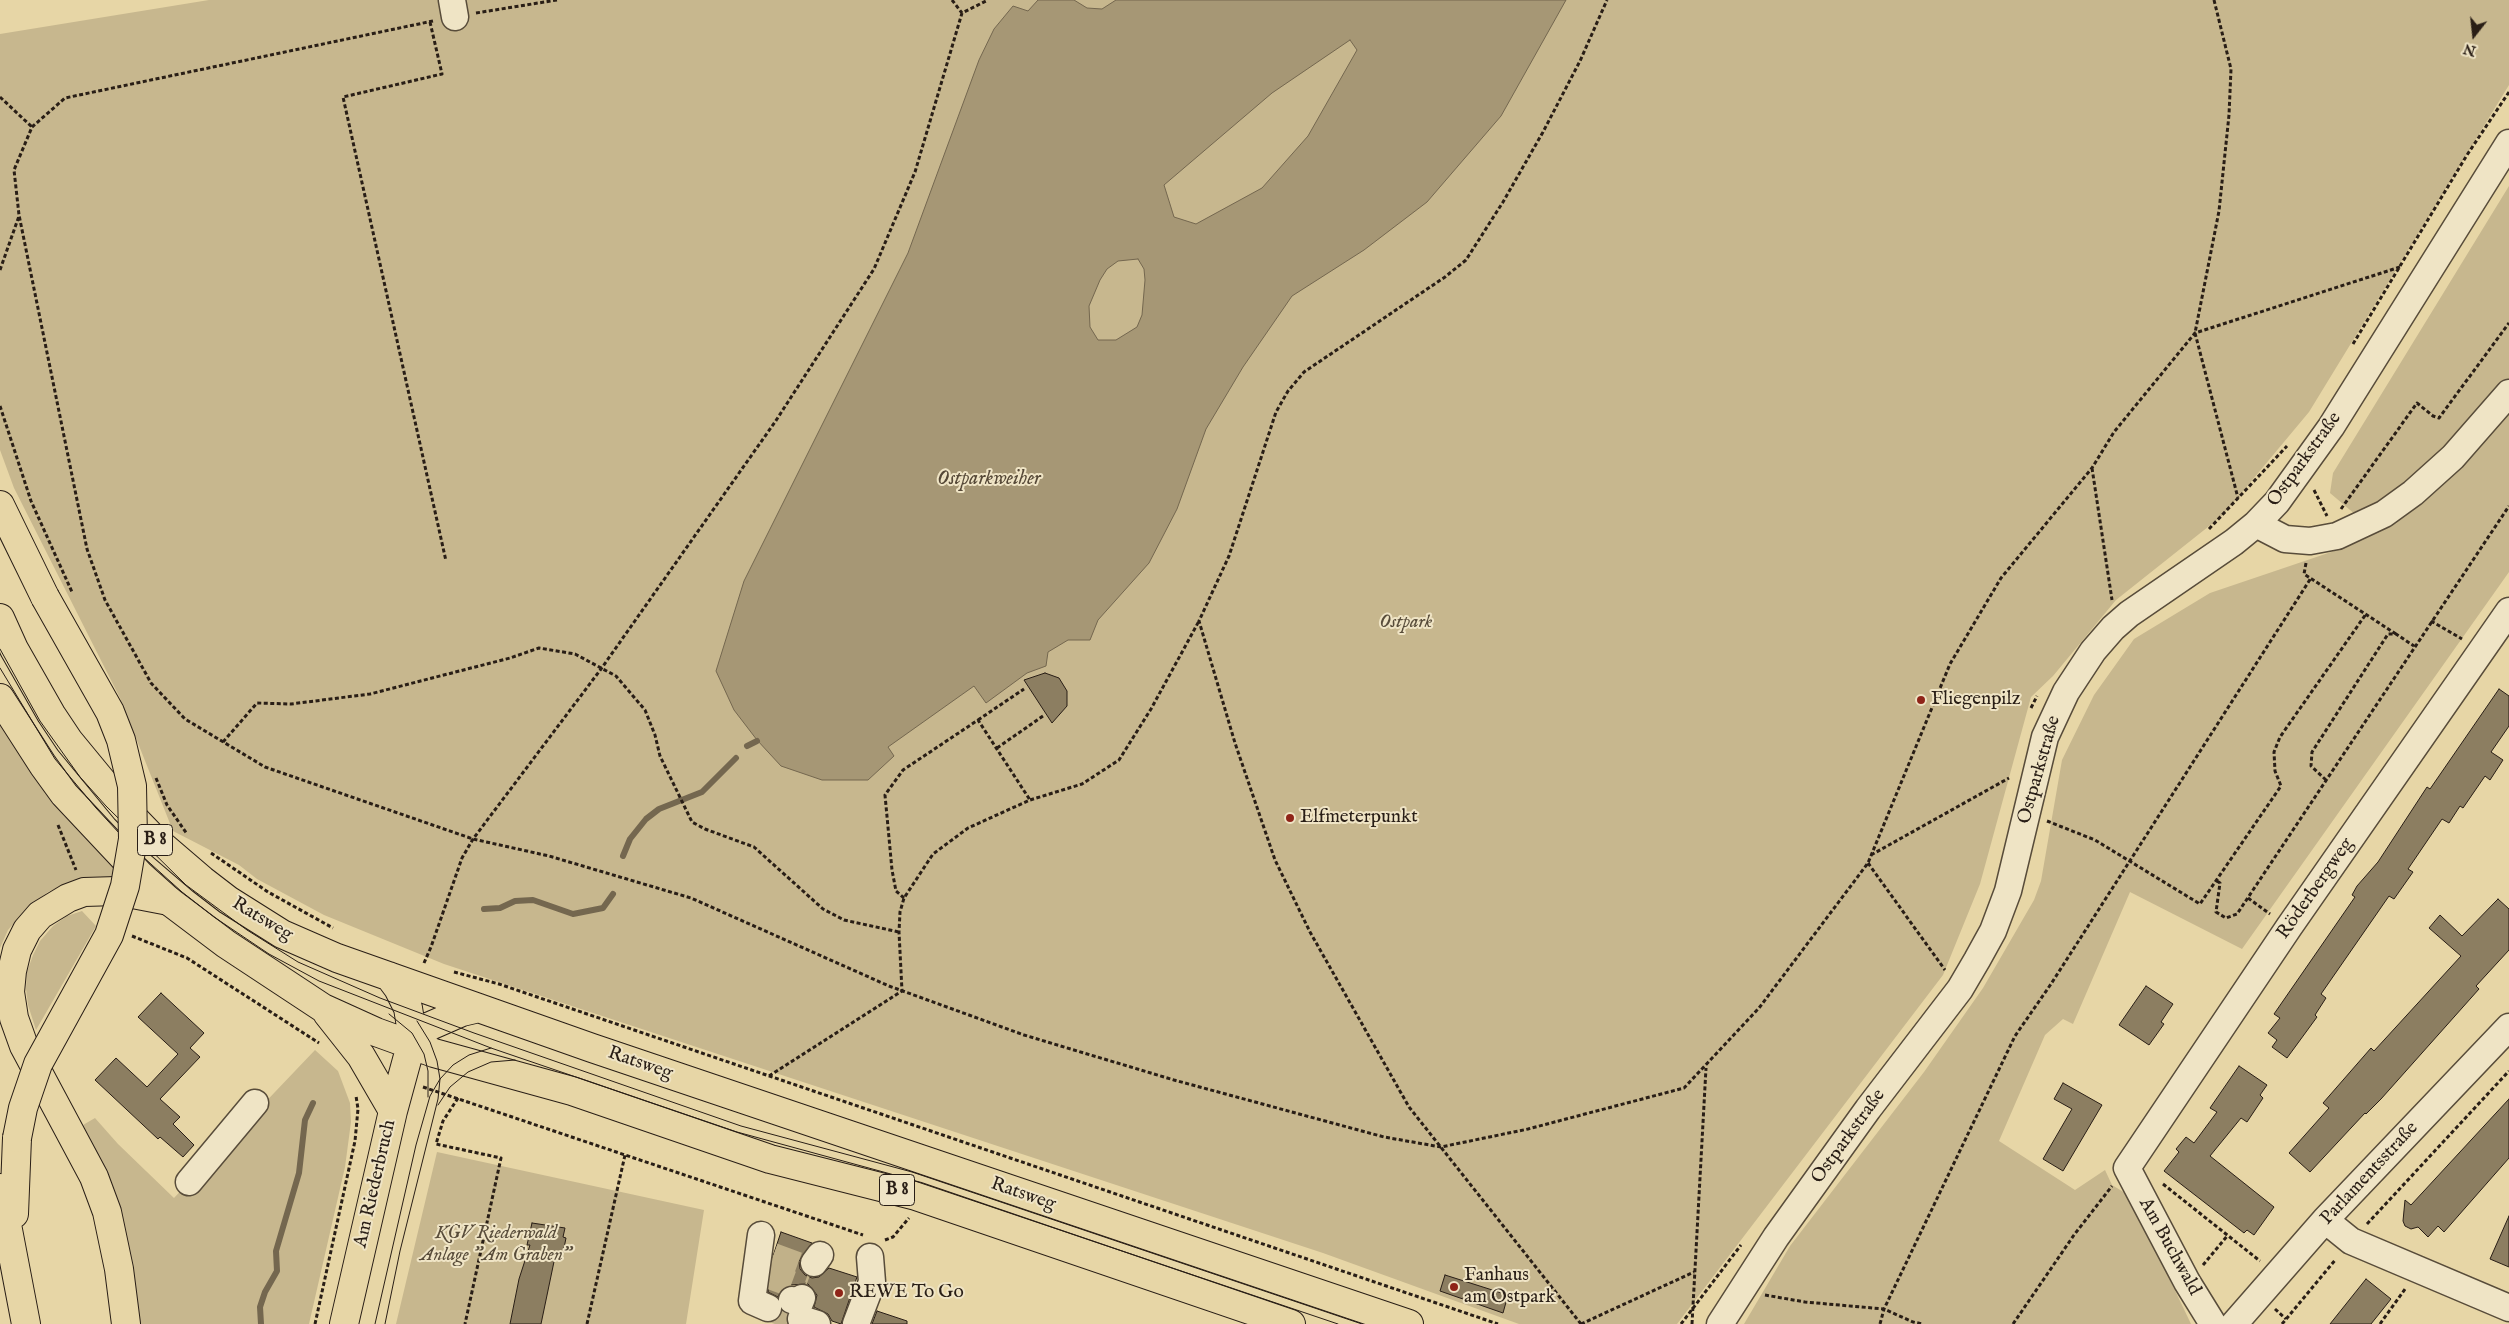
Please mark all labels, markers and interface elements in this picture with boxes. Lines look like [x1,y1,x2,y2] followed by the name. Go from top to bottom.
[2449,10,2499,60] north arrow
[2462,39,2478,60] text: N
[2263,408,2347,512] street label: Ostparkstraße
[937,468,1041,492] water label: Ostparkweiher
[1380,612,1432,634] park label: Ostpark
[1931,689,2020,711] place label: Fliegenpilz
[1915,694,1927,706] marker: Fliegenpilz
[2014,713,2066,827] street label: Ostparkstraße
[1300,807,1418,829] place label: Elfmeterpunkt
[1284,812,1296,824] marker: Elfmeterpunkt
[138,824,172,856] road number: B 8
[2273,834,2359,944] street label: Röderbergweg
[227,893,297,947] street label: Ratsweg
[605,1042,675,1086] street label: Ratsweg
[1807,1085,1891,1189] street label: Ostparkstraße
[350,1118,402,1250] street label: Am Riederbruch
[2316,1118,2424,1230] street label: Parlamentsstraße
[988,1173,1058,1217] street label: Ratsweg
[880,1174,914,1206] road number: B 8
[2133,1194,2205,1300] street label: Am Buchwald
[420,1223,572,1267] park label: KGV Riederwald Anlage "Am Graben"
[1464,1265,1556,1309] place label: Fanhaus am Ostpark
[1448,1281,1460,1293] marker: Fanhaus am Ostpark
[849,1282,964,1304] place label: REWE To Go
[833,1287,845,1299] marker: REWE To Go

